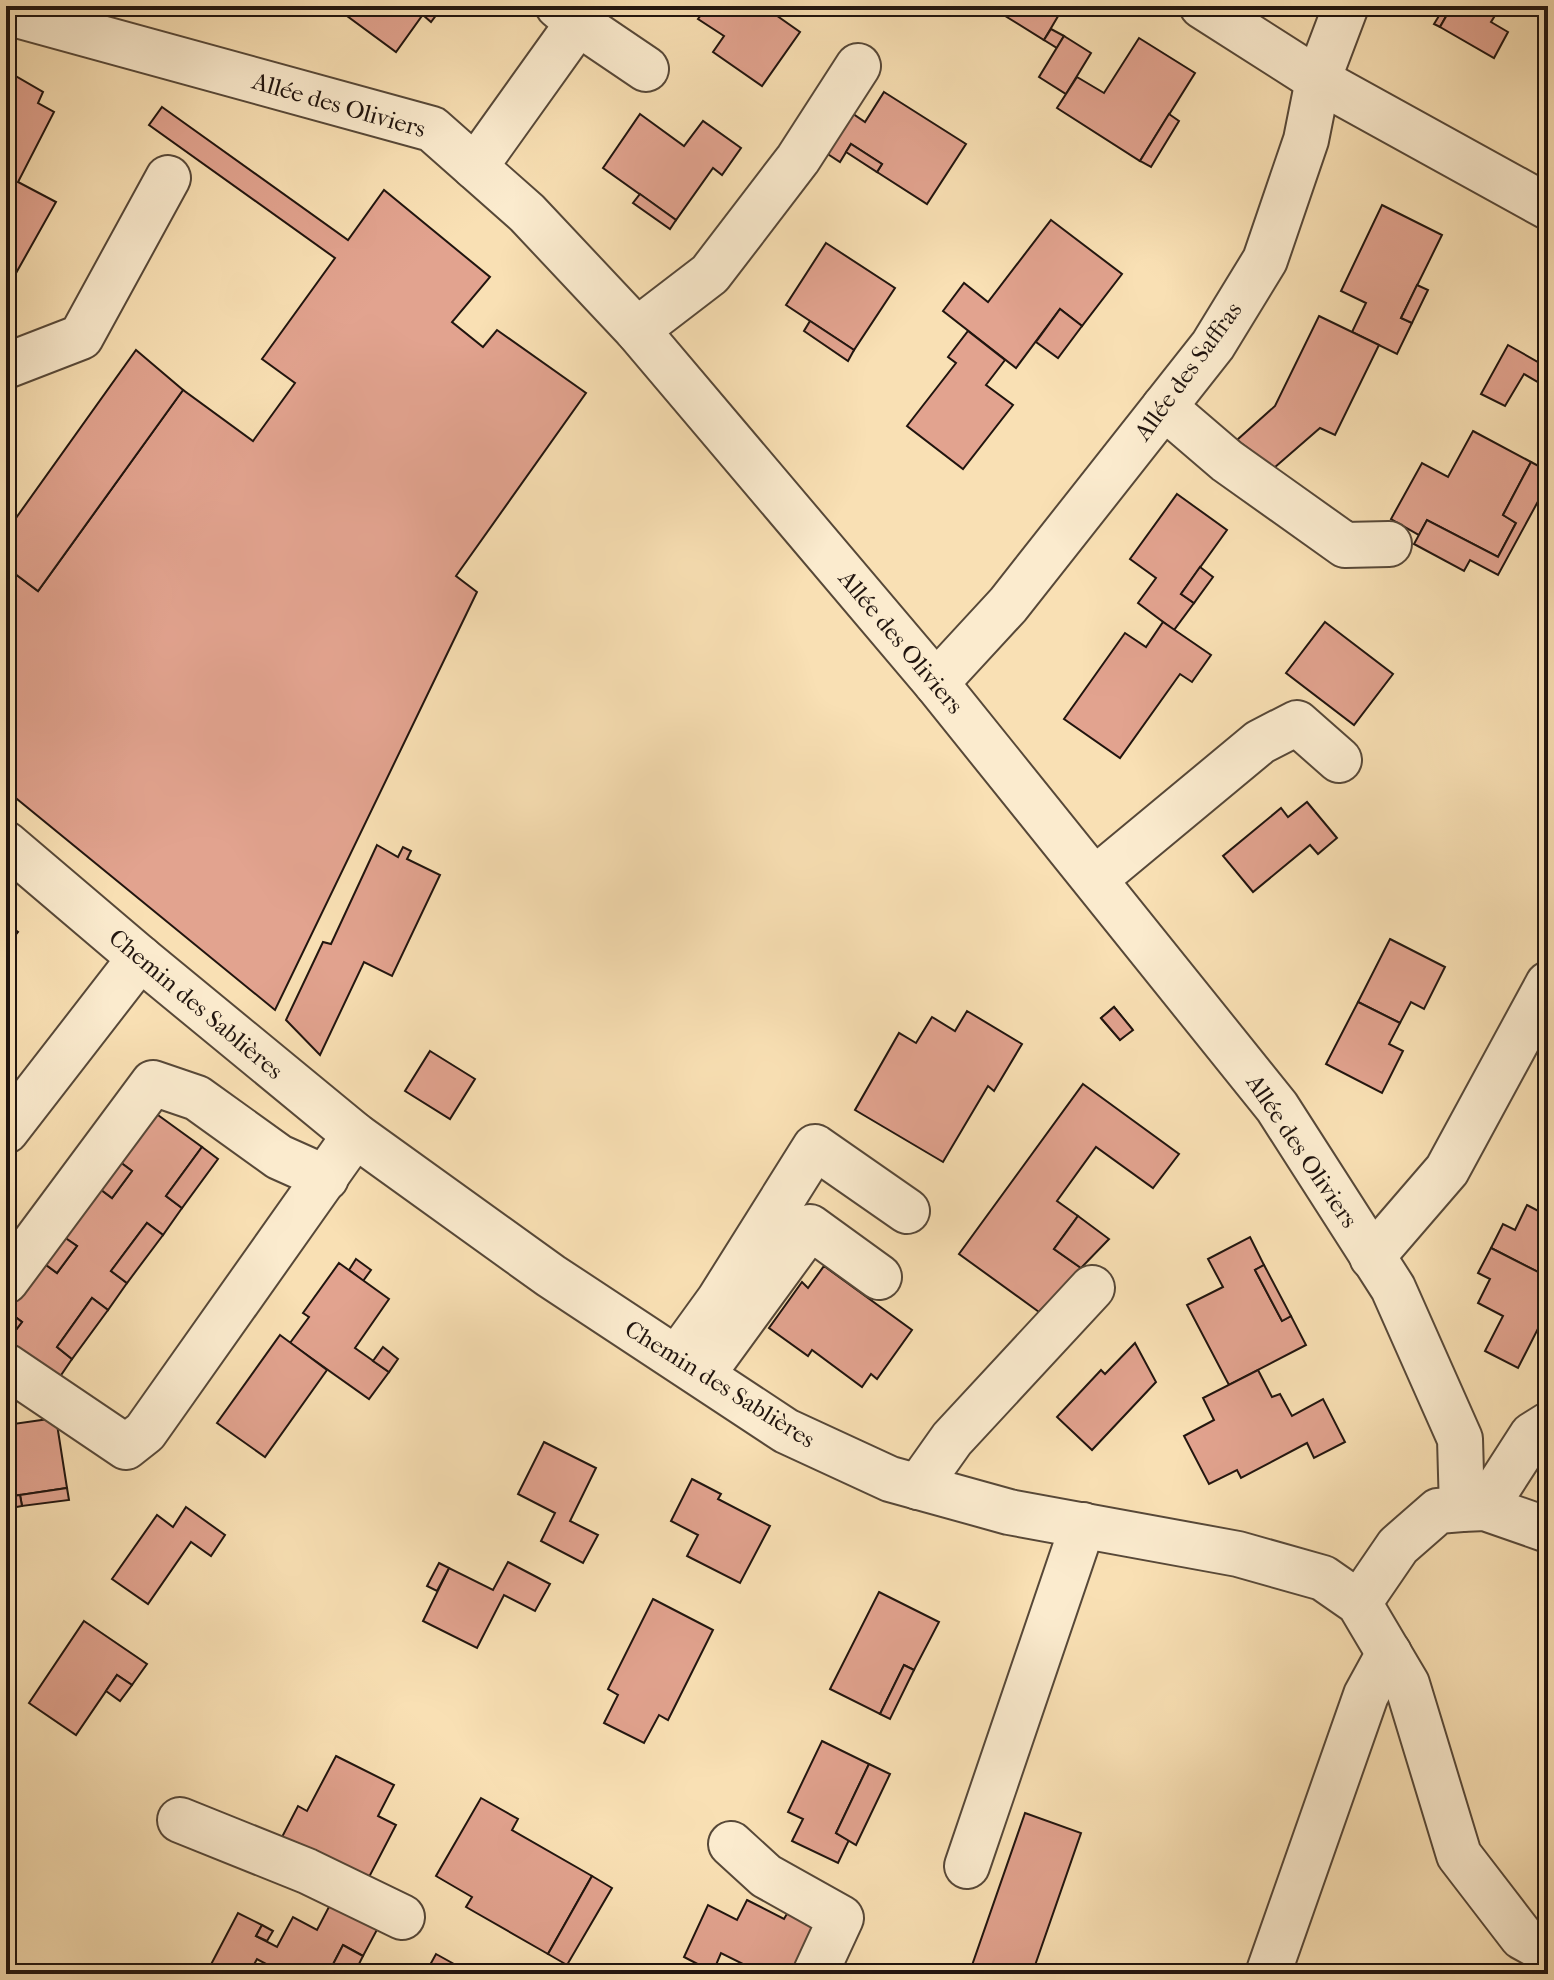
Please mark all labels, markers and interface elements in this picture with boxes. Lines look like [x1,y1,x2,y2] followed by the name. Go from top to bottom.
[248,67,429,143] street label: Allée des Oliviers
[1128,296,1248,446] street label: Allée des Saffras
[832,564,969,720] street label: Allée des Oliviers
[103,923,289,1085] street label: Chemin des Sablières
[1240,1068,1364,1233] street label: Allée des Oliviers
[620,1314,820,1454] street label: Chemin des Sablières

